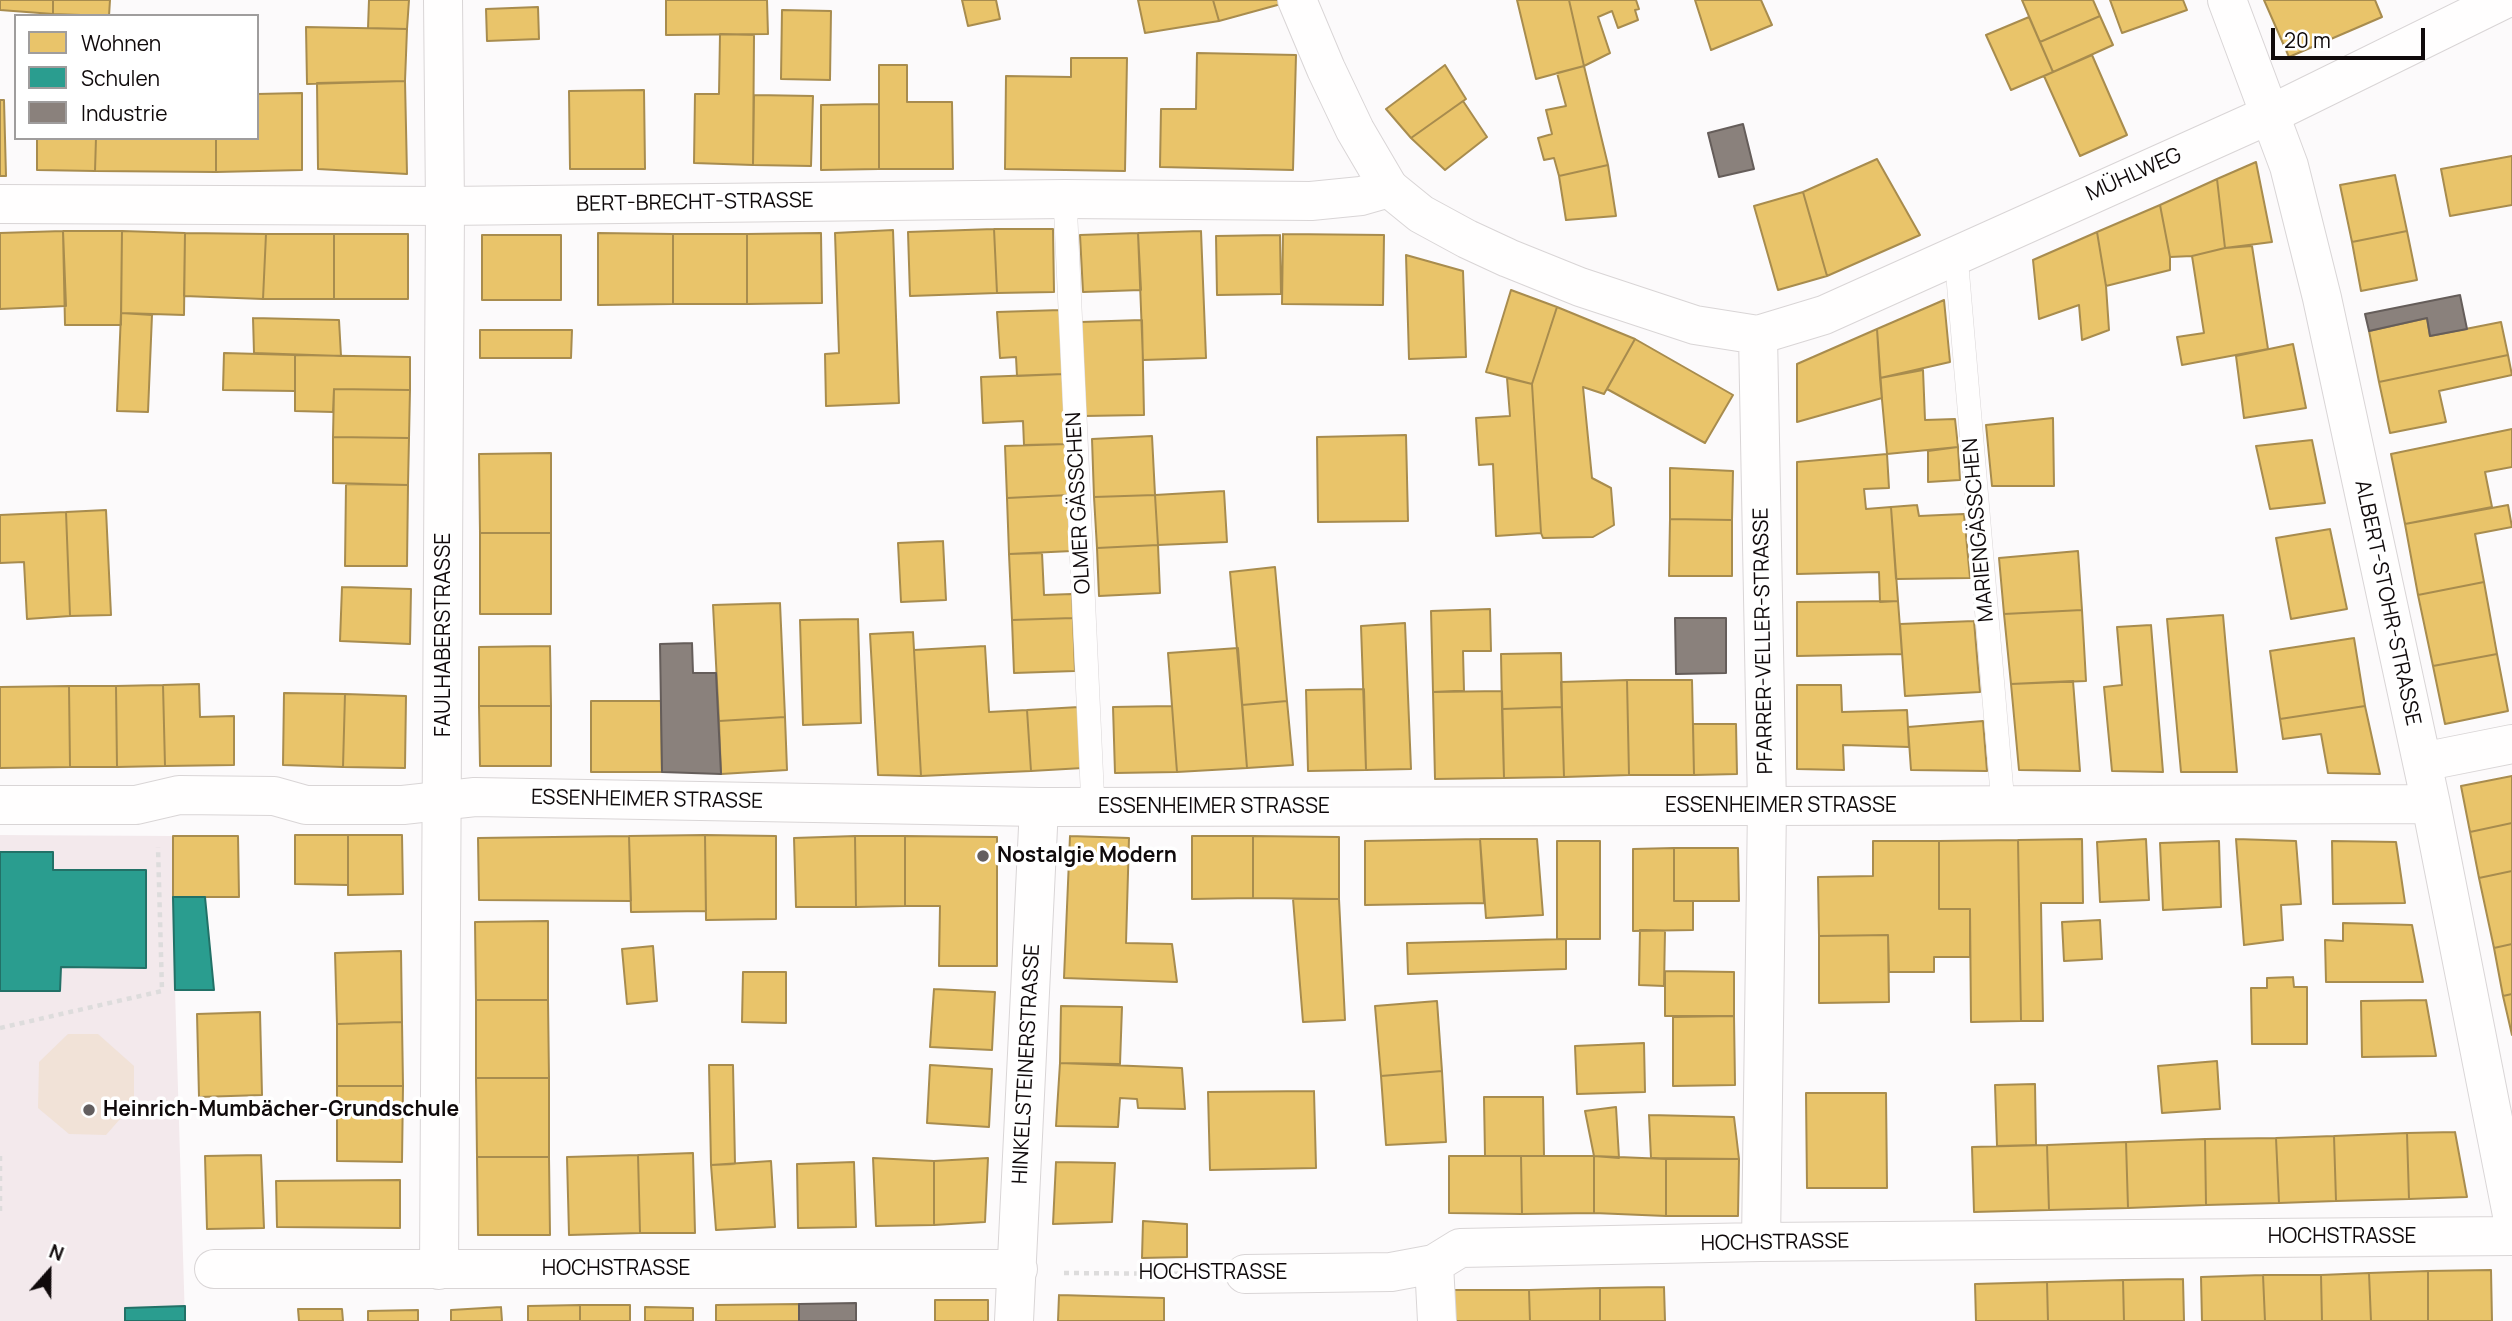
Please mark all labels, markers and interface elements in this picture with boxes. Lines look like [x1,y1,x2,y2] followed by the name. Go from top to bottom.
[14,14,259,140] legend
[2274,14,2428,58] scale bar
[2284,26,2331,54] text: 20 m
[81,29,161,57] text: Wohnen
[81,64,160,92] text: Schulen
[81,99,167,127] text: Industrie
[2082,143,2186,207] street label: MÜHLWEG
[576,188,814,218] street label: BERT-BRECHT-STRASSE
[1062,411,1096,595] street label: OLMER GÄSSCHEN
[1958,437,2000,623] street label: MARIENGÄSSCHEN
[2349,478,2425,728] street label: ALBERT-STOHR-STRASSE
[1749,507,1779,775] street label: PFARRER-VELLER-STRASSE
[431,533,457,737] street label: FAULHABERSTRASSE
[531,785,763,815] street label: ESSENHEIMER STRASSE
[1665,793,1897,819] street label: ESSENHEIMER STRASSE
[1098,794,1330,820] street label: ESSENHEIMER STRASSE
[997,843,1177,869] place label: Nostalgie Modern
[975,848,991,864] marker: Nostalgie Modern
[1008,943,1046,1185] street label: HINKELSTEINERSTRASSE
[103,1097,459,1123] place label: Heinrich-Mumbächer-Grundschule
[81,1102,97,1118] marker: Heinrich-Mumbächer-Grundschule
[2268,1224,2416,1250] street label: HOCHSTRASSE
[1700,1229,1850,1257] street label: HOCHSTRASSE
[14,1237,84,1307] north arrow
[45,1238,68,1267] text: N
[542,1256,690,1282] street label: HOCHSTRASSE
[1139,1260,1287,1286] street label: HOCHSTRASSE

